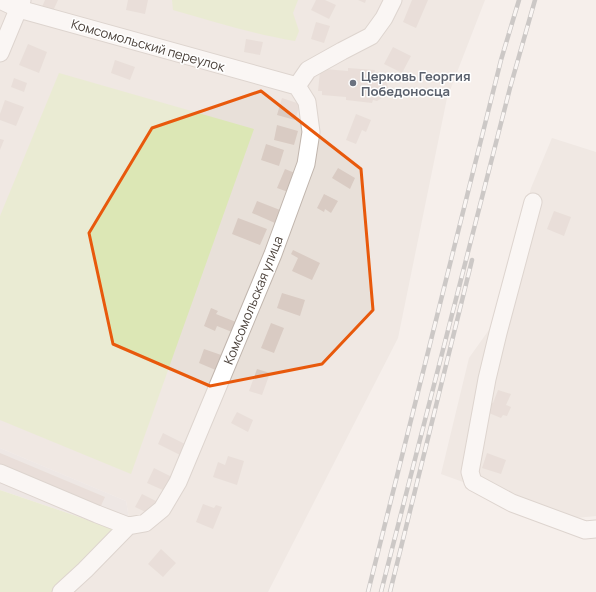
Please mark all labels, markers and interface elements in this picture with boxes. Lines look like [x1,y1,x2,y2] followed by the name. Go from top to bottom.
[69,14,227,76] street label: Комсомольский переулок
[361,67,471,100] place label: Церковь Георгия Победоносца
[348,78,358,88] marker: Церковь Георгия Победоносца
[219,233,287,367] street label: Комсомольская улица

